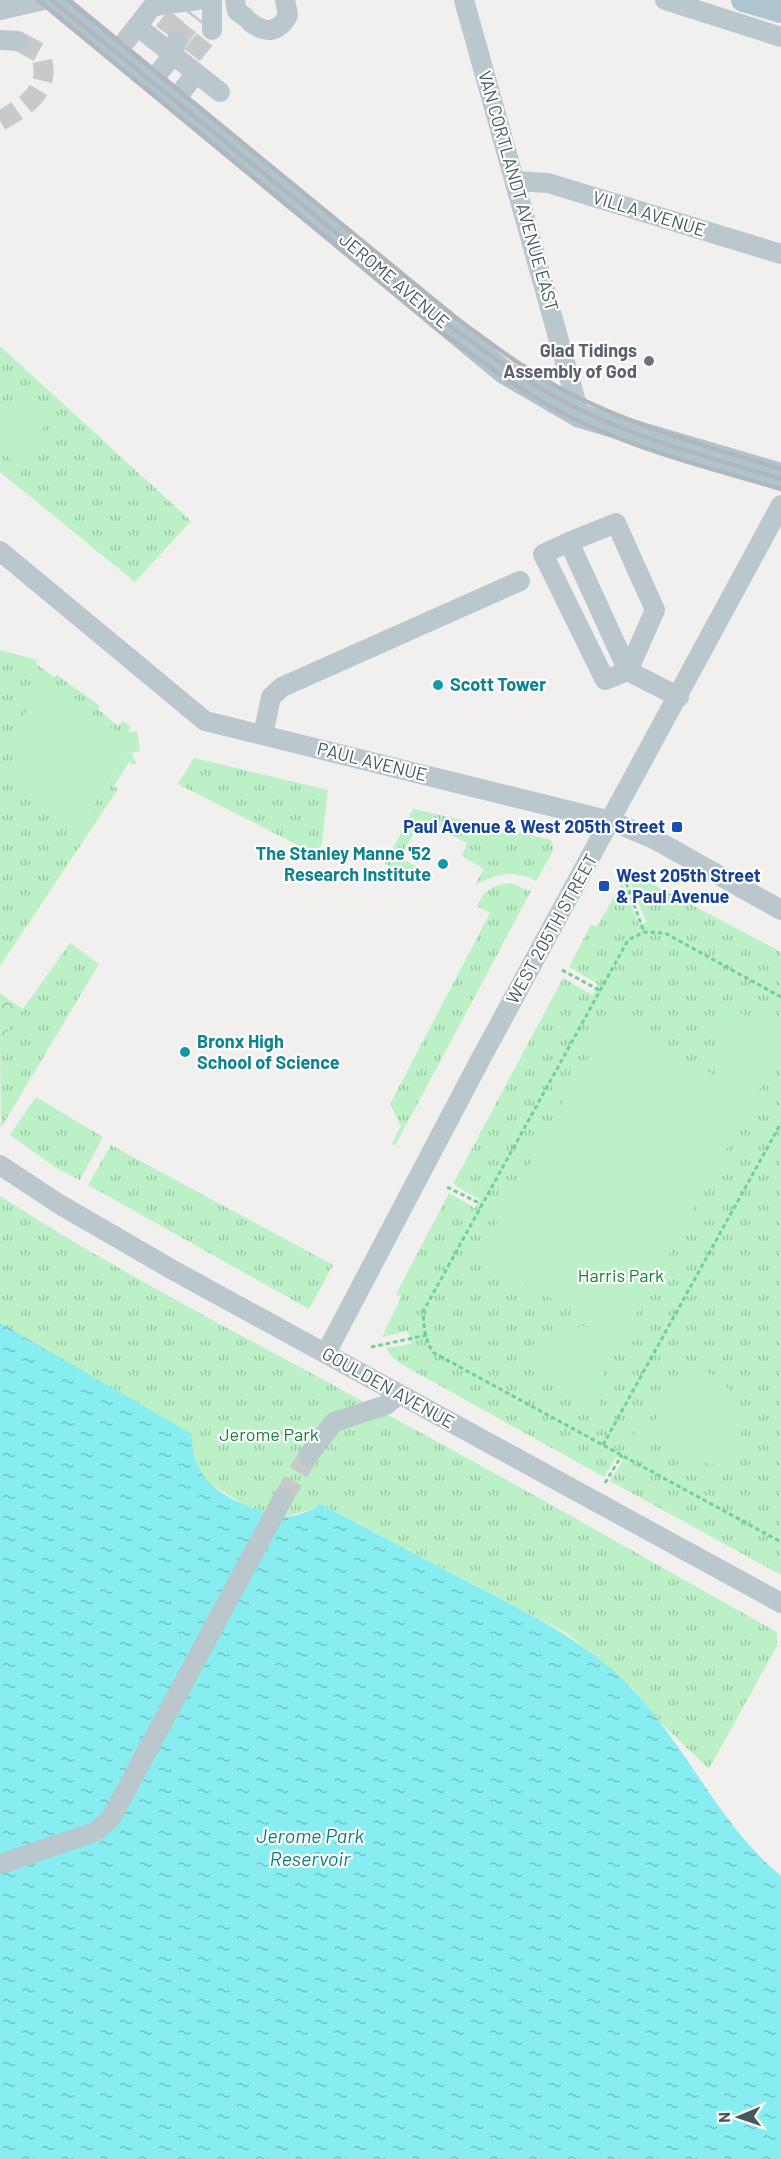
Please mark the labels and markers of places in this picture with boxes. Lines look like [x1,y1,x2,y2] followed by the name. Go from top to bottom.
[503,339,637,382] place label: Glad Tidings Assembly of God
[642,354,656,368] marker: Glad Tidings Assembly of God
[450,673,546,695] place label: Scott Tower
[431,678,445,692] marker: Scott Tower
[403,815,665,837] place label: Paul Avenue & West 205th Street
[670,820,684,834] marker: Paul Avenue & West 205th Street
[256,842,431,885] place label: The Stanley Manne '52 Research Institute
[436,857,450,871] marker: The Stanley Manne '52 Research Institute
[616,864,761,907] place label: West 205th Street & Paul Avenue
[597,879,611,893] marker: West 205th Street & Paul Avenue
[197,1030,340,1073] place label: Bronx High School of Science
[178,1045,192,1059] marker: Bronx High School of Science

